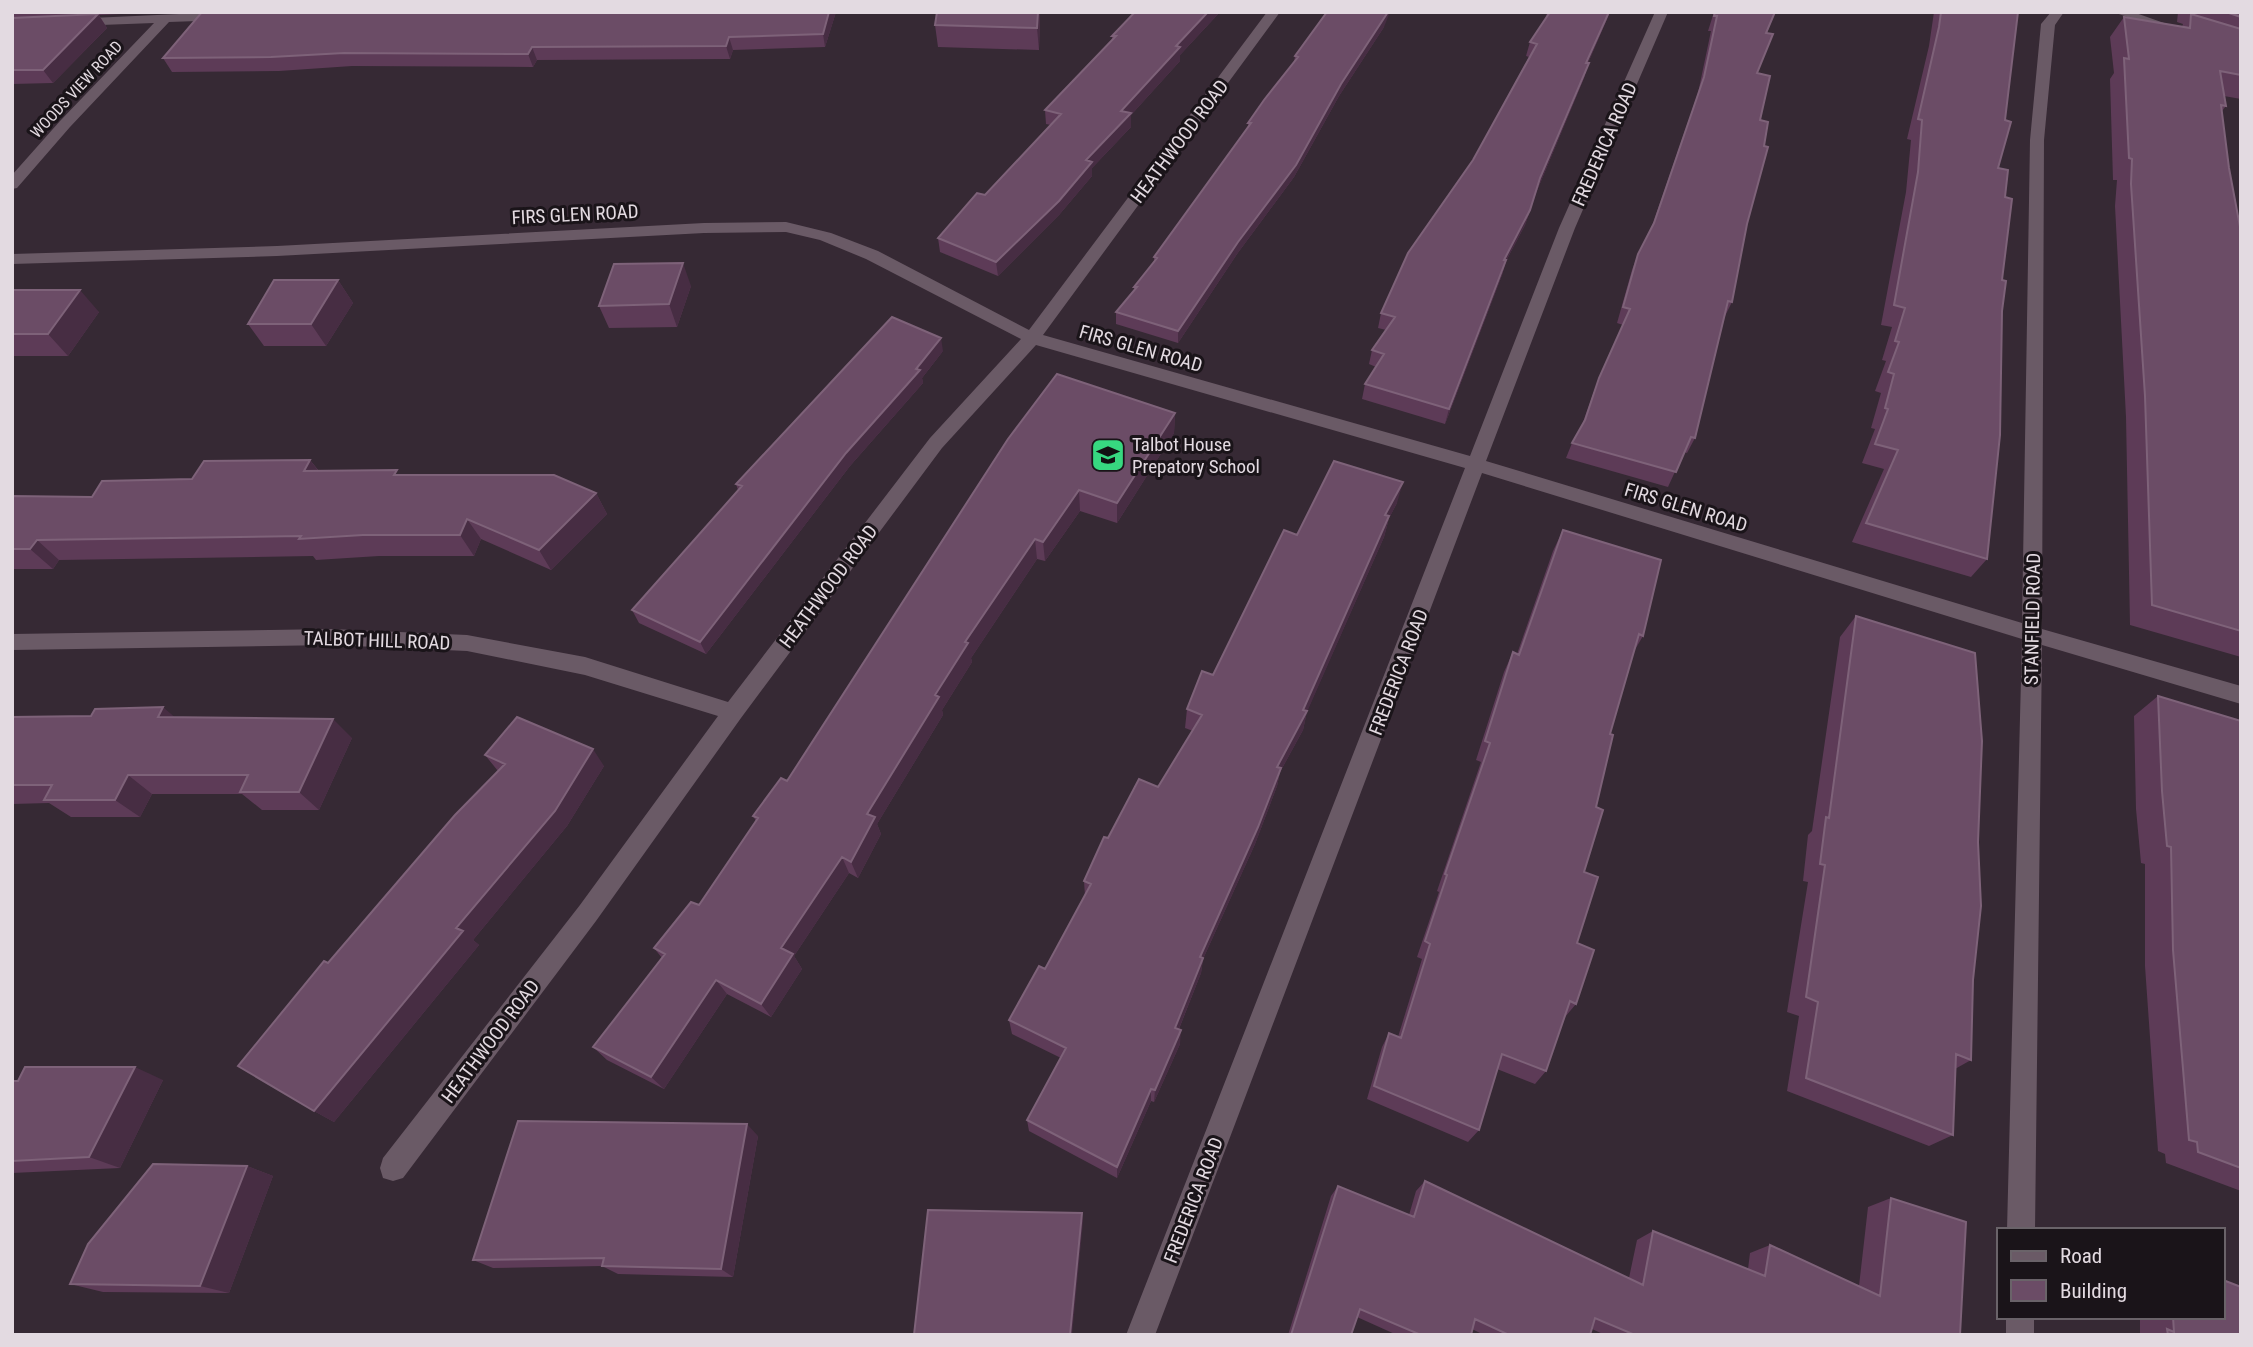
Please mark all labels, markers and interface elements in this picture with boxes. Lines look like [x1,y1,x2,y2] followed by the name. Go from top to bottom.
[27,37,126,142] street label: WOODS VIEW ROAD
[1126,75,1233,207] street label: HEATHWOOD ROAD
[1567,79,1642,210] street label: FREDERICA ROAD
[511,200,639,229] street label: FIRS GLEN ROAD
[1077,320,1205,377] street label: FIRS GLEN ROAD
[1132,433,1260,478] place label: Talbot House Prepatory School
[1089,436,1127,474] school or university icon: Talbot House Prepatory School
[1622,478,1750,537] street label: FIRS GLEN ROAD
[775,520,882,652] street label: HEATHWOOD ROAD
[2020,553,2045,685] street label: STANFIELD ROAD
[1364,606,1433,738] street label: FREDERICA ROAD
[303,626,451,655] street label: TALBOT HILL ROAD
[437,975,544,1107] street label: HEATHWOOD ROAD
[1159,1134,1228,1266] street label: FREDERICA ROAD
[1997,1228,2225,1319] legend
[2060,1244,2102,1268] text: Road
[2060,1279,2127,1303] text: Building

